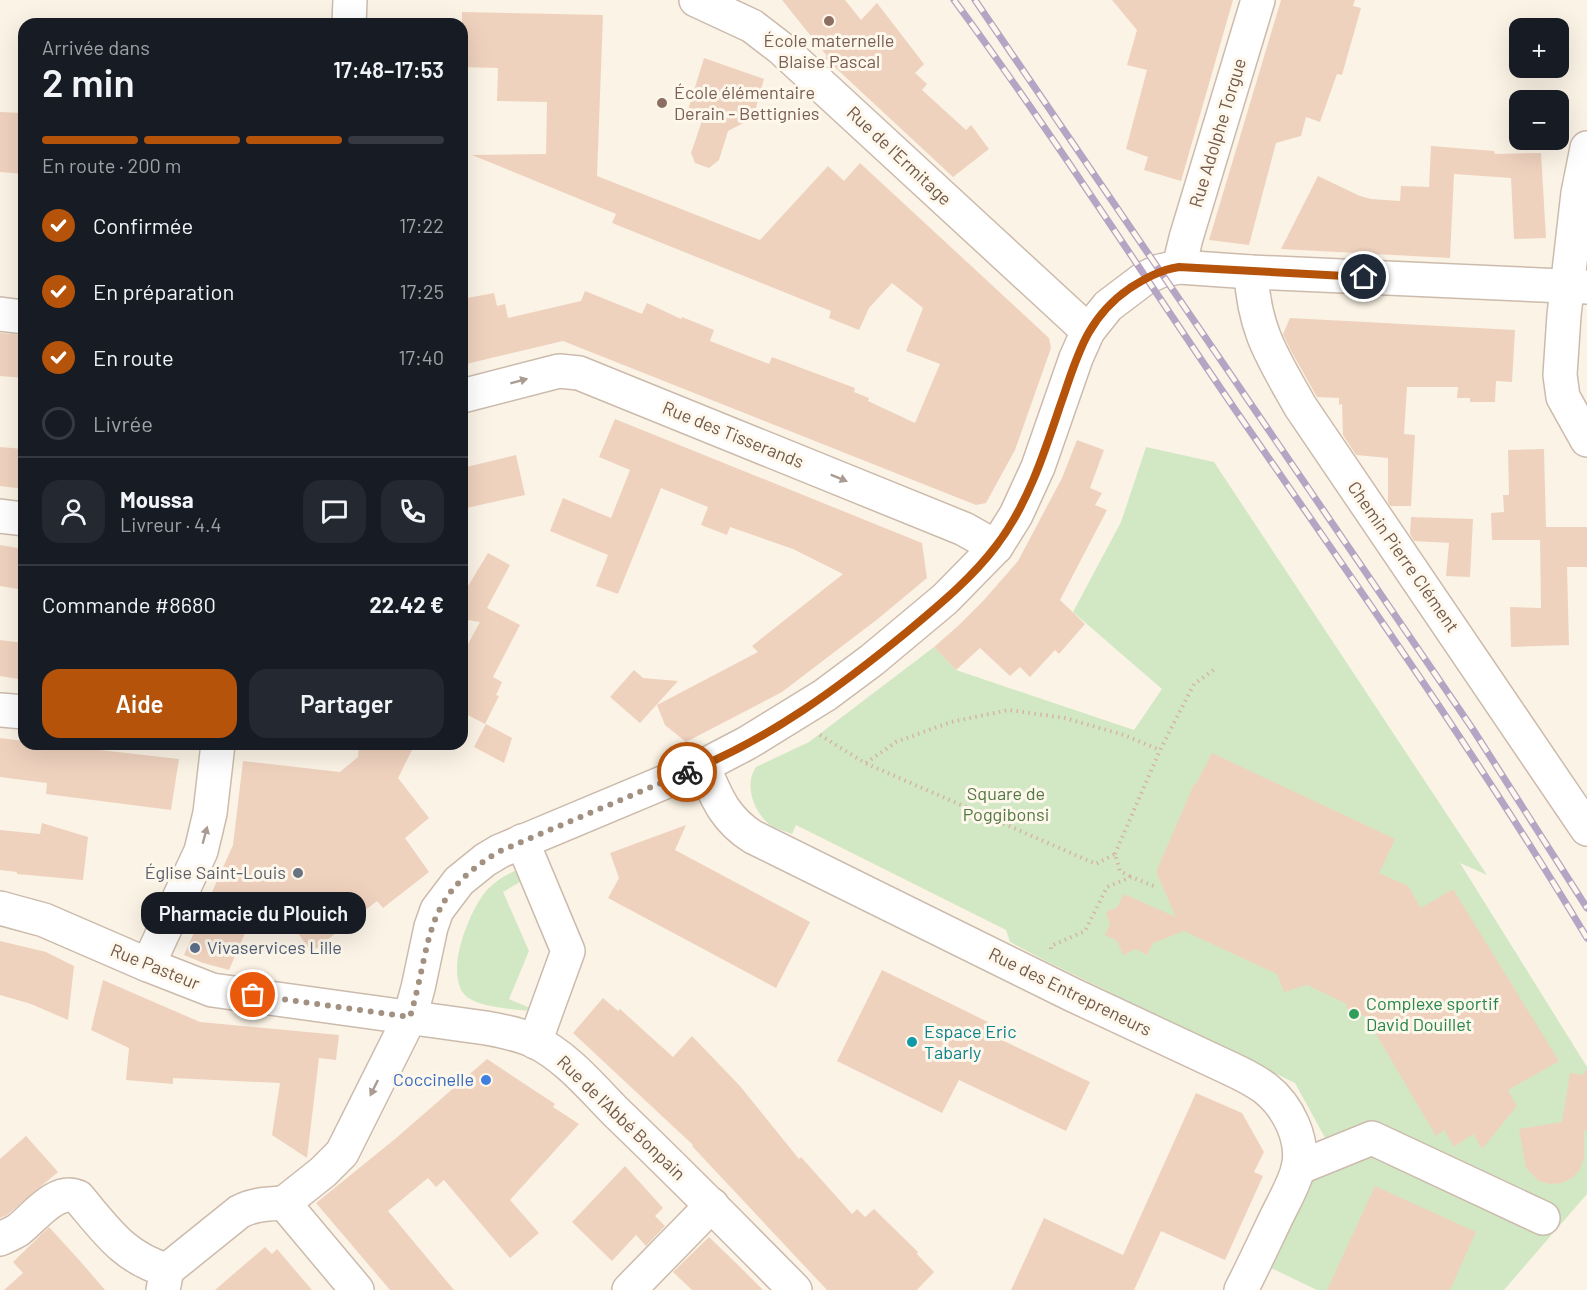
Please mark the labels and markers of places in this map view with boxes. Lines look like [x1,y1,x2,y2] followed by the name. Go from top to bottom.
[822,14,836,28] marker: École maternelle Blaise Pascal
[764,29,894,72] place label: École maternelle Blaise Pascal
[674,81,819,124] place label: École élémentaire Derain - Bettignies
[655,96,669,110] marker: École élémentaire Derain - Bettignies
[1338,251,1389,302] pin
[145,861,286,883] place label: Église Saint-Louis
[291,866,305,880] marker: Église Saint-Louis
[140,893,366,935] callout: Pharmacie du Plouich
[207,936,342,958] place label: Vivaservices Lille
[188,941,202,955] marker: Vivaservices Lille
[227,969,278,1020] pin
[1366,992,1499,1035] place label: Complexe sportif David Douillet
[1347,1007,1361,1021] marker: Complexe sportif David Douillet
[924,1020,1017,1063] place label: Espace Eric Tabarly
[905,1035,919,1049] marker: Espace Eric Tabarly
[393,1068,474,1090] place label: Coccinelle
[479,1073,493,1087] marker: Coccinelle

